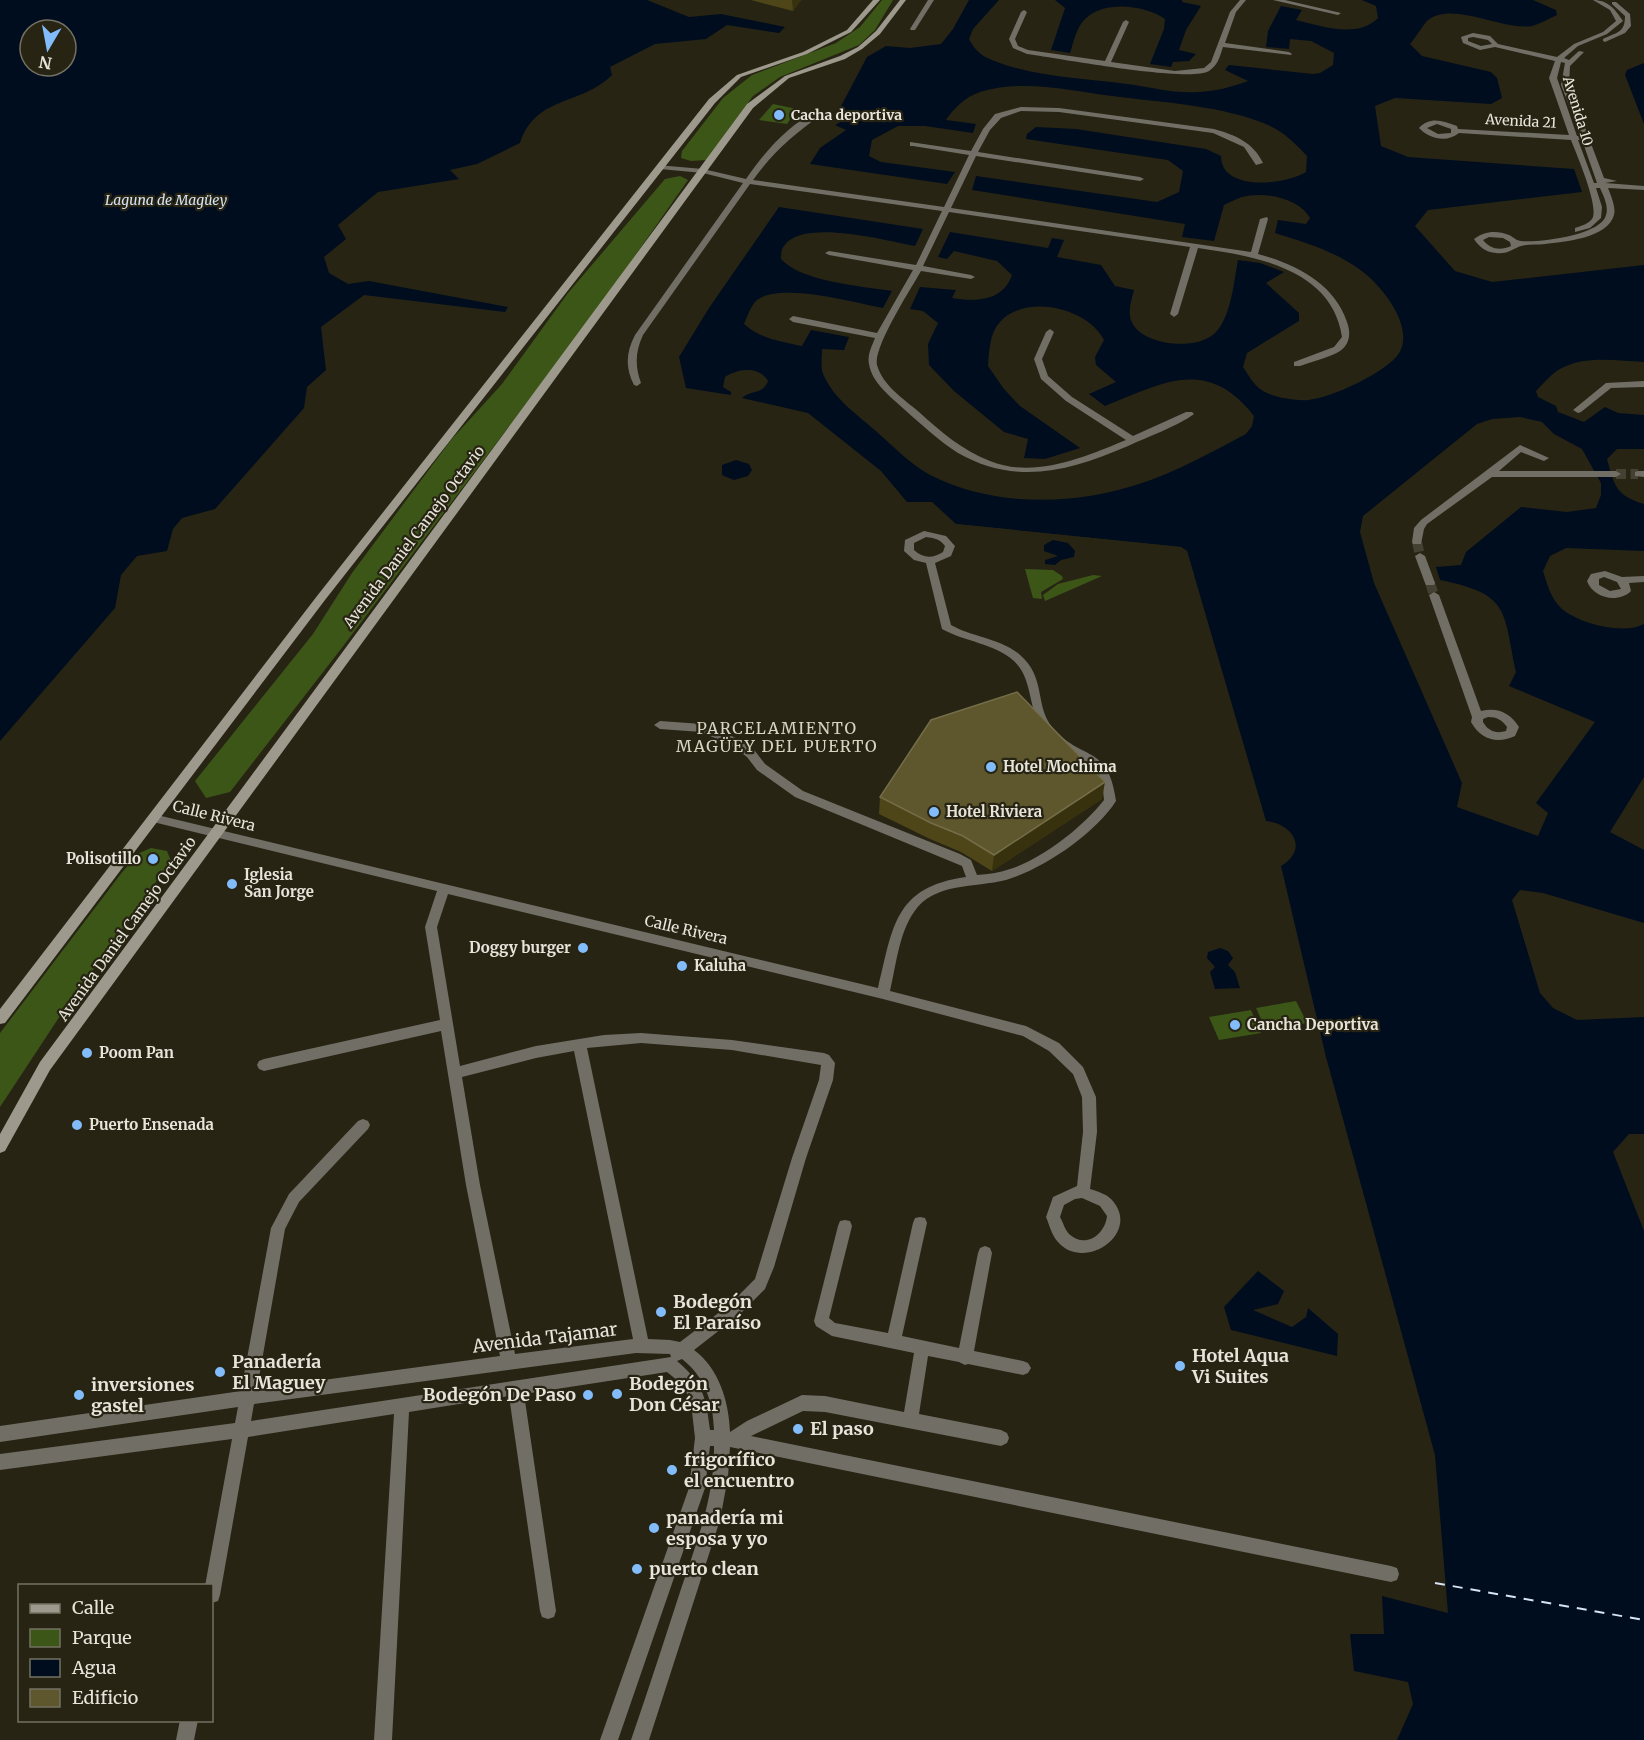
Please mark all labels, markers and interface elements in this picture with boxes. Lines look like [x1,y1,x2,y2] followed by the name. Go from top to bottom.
[18,18,78,78] north arrow
[37,52,53,74] text: N
[1559,73,1597,148] street label: Avenida 10
[791,106,902,124] place label: Cacha deportiva
[772,108,786,122] marker: Cacha deportiva
[1484,110,1557,132] street label: Avenida 21
[105,191,227,209] water label: Laguna de Magüey
[338,442,489,632] street label: Avenida Daniel Camejo Octavio
[676,718,878,756] district label: PARCELAMIENTO MAGÜEY DEL PUERTO
[1003,757,1117,776] place label: Hotel Mochima
[984,760,998,774] marker: Hotel Mochima
[171,796,257,835] street label: Calle Rivera
[946,802,1043,821] place label: Hotel Riviera
[927,805,941,819] marker: Hotel Riviera
[53,833,200,1026] street label: Avenida Daniel Camejo Octavio
[66,849,141,868] place label: Polisotillo
[146,852,160,866] marker: Polisotillo
[244,865,314,901] place label: Iglesia San Jorge
[225,877,239,891] marker: Iglesia San Jorge
[643,911,729,948] street label: Calle Rivera
[469,938,571,957] place label: Doggy burger
[576,941,590,955] marker: Doggy burger
[694,956,747,975] place label: Kaluha
[675,959,689,973] marker: Kaluha
[1247,1015,1379,1034] place label: Cancha Deportiva
[1228,1018,1242,1032] marker: Cancha Deportiva
[99,1043,174,1062] place label: Poom Pan
[80,1046,94,1060] marker: Poom Pan
[89,1115,214,1134] place label: Puerto Ensenada
[70,1118,84,1132] marker: Puerto Ensenada
[673,1290,761,1334] place label: Bodegón El Paraíso
[654,1305,668,1319] marker: Bodegón El Paraíso
[470,1317,619,1358] street label: Avenida Tajamar
[1191,1344,1289,1388] place label: Hotel Aqua Vi Suites
[232,1350,326,1394] place label: Panadería El Maguey
[1173,1359,1187,1373] marker: Hotel Aqua Vi Suites
[213,1365,227,1379] marker: Panadería El Maguey
[629,1372,720,1416] place label: Bodegón Don César
[91,1373,195,1417] place label: inversiones gastel
[423,1383,576,1406] place label: Bodegón De Paso
[610,1387,624,1401] marker: Bodegón Don César
[72,1388,86,1402] marker: inversiones gastel
[581,1388,595,1402] marker: Bodegón De Paso
[810,1417,874,1440] place label: El paso
[791,1422,805,1436] marker: El paso
[684,1448,794,1492] place label: frigorífico el encuentro
[665,1463,679,1477] marker: frigorífico el encuentro
[666,1506,784,1550] place label: panadería mi esposa y yo
[647,1521,661,1535] marker: panadería mi esposa y yo
[649,1557,759,1580] place label: puerto clean
[630,1562,644,1576] marker: puerto clean
[18,1584,213,1722] legend
[72,1596,114,1619] text: Calle
[72,1626,132,1649] text: Parque
[71,1656,117,1679] text: Agua
[72,1686,138,1709] text: Edificio

